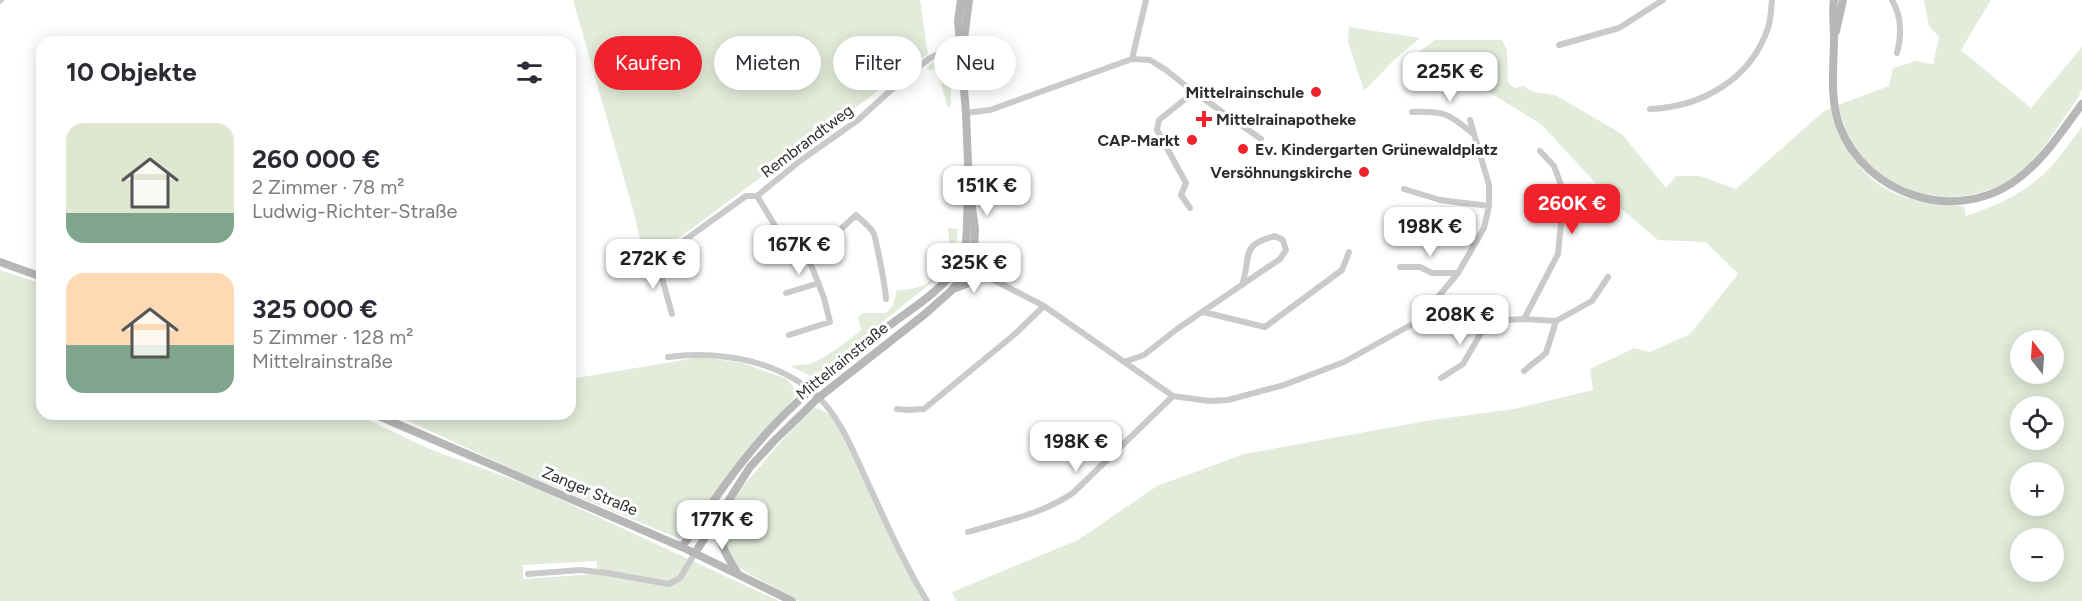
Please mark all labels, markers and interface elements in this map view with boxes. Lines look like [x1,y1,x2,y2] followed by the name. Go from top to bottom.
[594,36,702,90] chip: Kaufen
[714,36,821,90] chip: Mieten
[833,36,922,90] chip: Filter
[934,36,1016,90] chip: Neu
[1401,52,1499,103] pin: 225K €
[66,56,197,88] text: 10 Objekte
[513,56,546,89] icon: filters
[1417,59,1483,83] text: 225K €
[1186,83,1304,102] place label: Mittelrainschule
[1309,85,1323,99] marker: Mittelrainschule
[757,100,857,182] street label: Rembrandtweg
[1216,110,1356,129] place label: Mittelrainapotheke
[1197,112,1211,126] marker: Mittelrainapotheke
[1097,131,1180,150] place label: CAP-Markt
[1185,133,1199,147] marker: CAP-Markt
[1255,140,1498,159] place label: Ev. Kindergarten Grünewaldplatz
[1236,142,1250,156] marker: Ev. Kindergarten Grünewaldplatz
[252,143,380,175] text: 260 000 €
[114,147,186,219] icon: home
[1210,163,1352,182] place label: Versöhnungskirche
[1357,165,1371,179] marker: Versöhnungskirche
[938,166,1036,217] pin: 151K €
[957,173,1017,197] text: 151K €
[252,175,404,199] text: 2 Zimmer · 78 m²
[1523,184,1621,235] pin: 260K €
[1538,191,1606,215] text: 260K €
[252,199,457,223] text: Ludwig-Richter-Straße
[1381,207,1479,258] pin: 198K €
[1398,214,1462,238] text: 198K €
[750,225,848,276] pin: 167K €
[767,232,831,256] text: 167K €
[604,239,702,290] pin: 272K €
[925,243,1023,294] pin: 325K €
[620,246,686,270] text: 272K €
[941,250,1007,274] text: 325K €
[252,293,378,325] text: 325 000 €
[1411,295,1509,346] pin: 208K €
[114,297,186,369] icon: home
[1426,302,1494,326] text: 208K €
[792,318,892,404] street label: Mittelrainstraße
[252,325,413,349] text: 5 Zimmer · 128 m²
[2010,330,2064,384] north arrow
[2010,330,2064,582] map controls
[252,349,393,373] text: Mittelrainstraße
[2010,396,2064,450] button: locate
[1027,422,1125,473] pin: 198K €
[1044,429,1108,453] text: 198K €
[539,462,641,520] street label: Zanger Straße
[2010,462,2064,516] button: +
[673,500,771,551] pin: 177K €
[691,507,753,531] text: 177K €
[2010,528,2064,582] button: −

